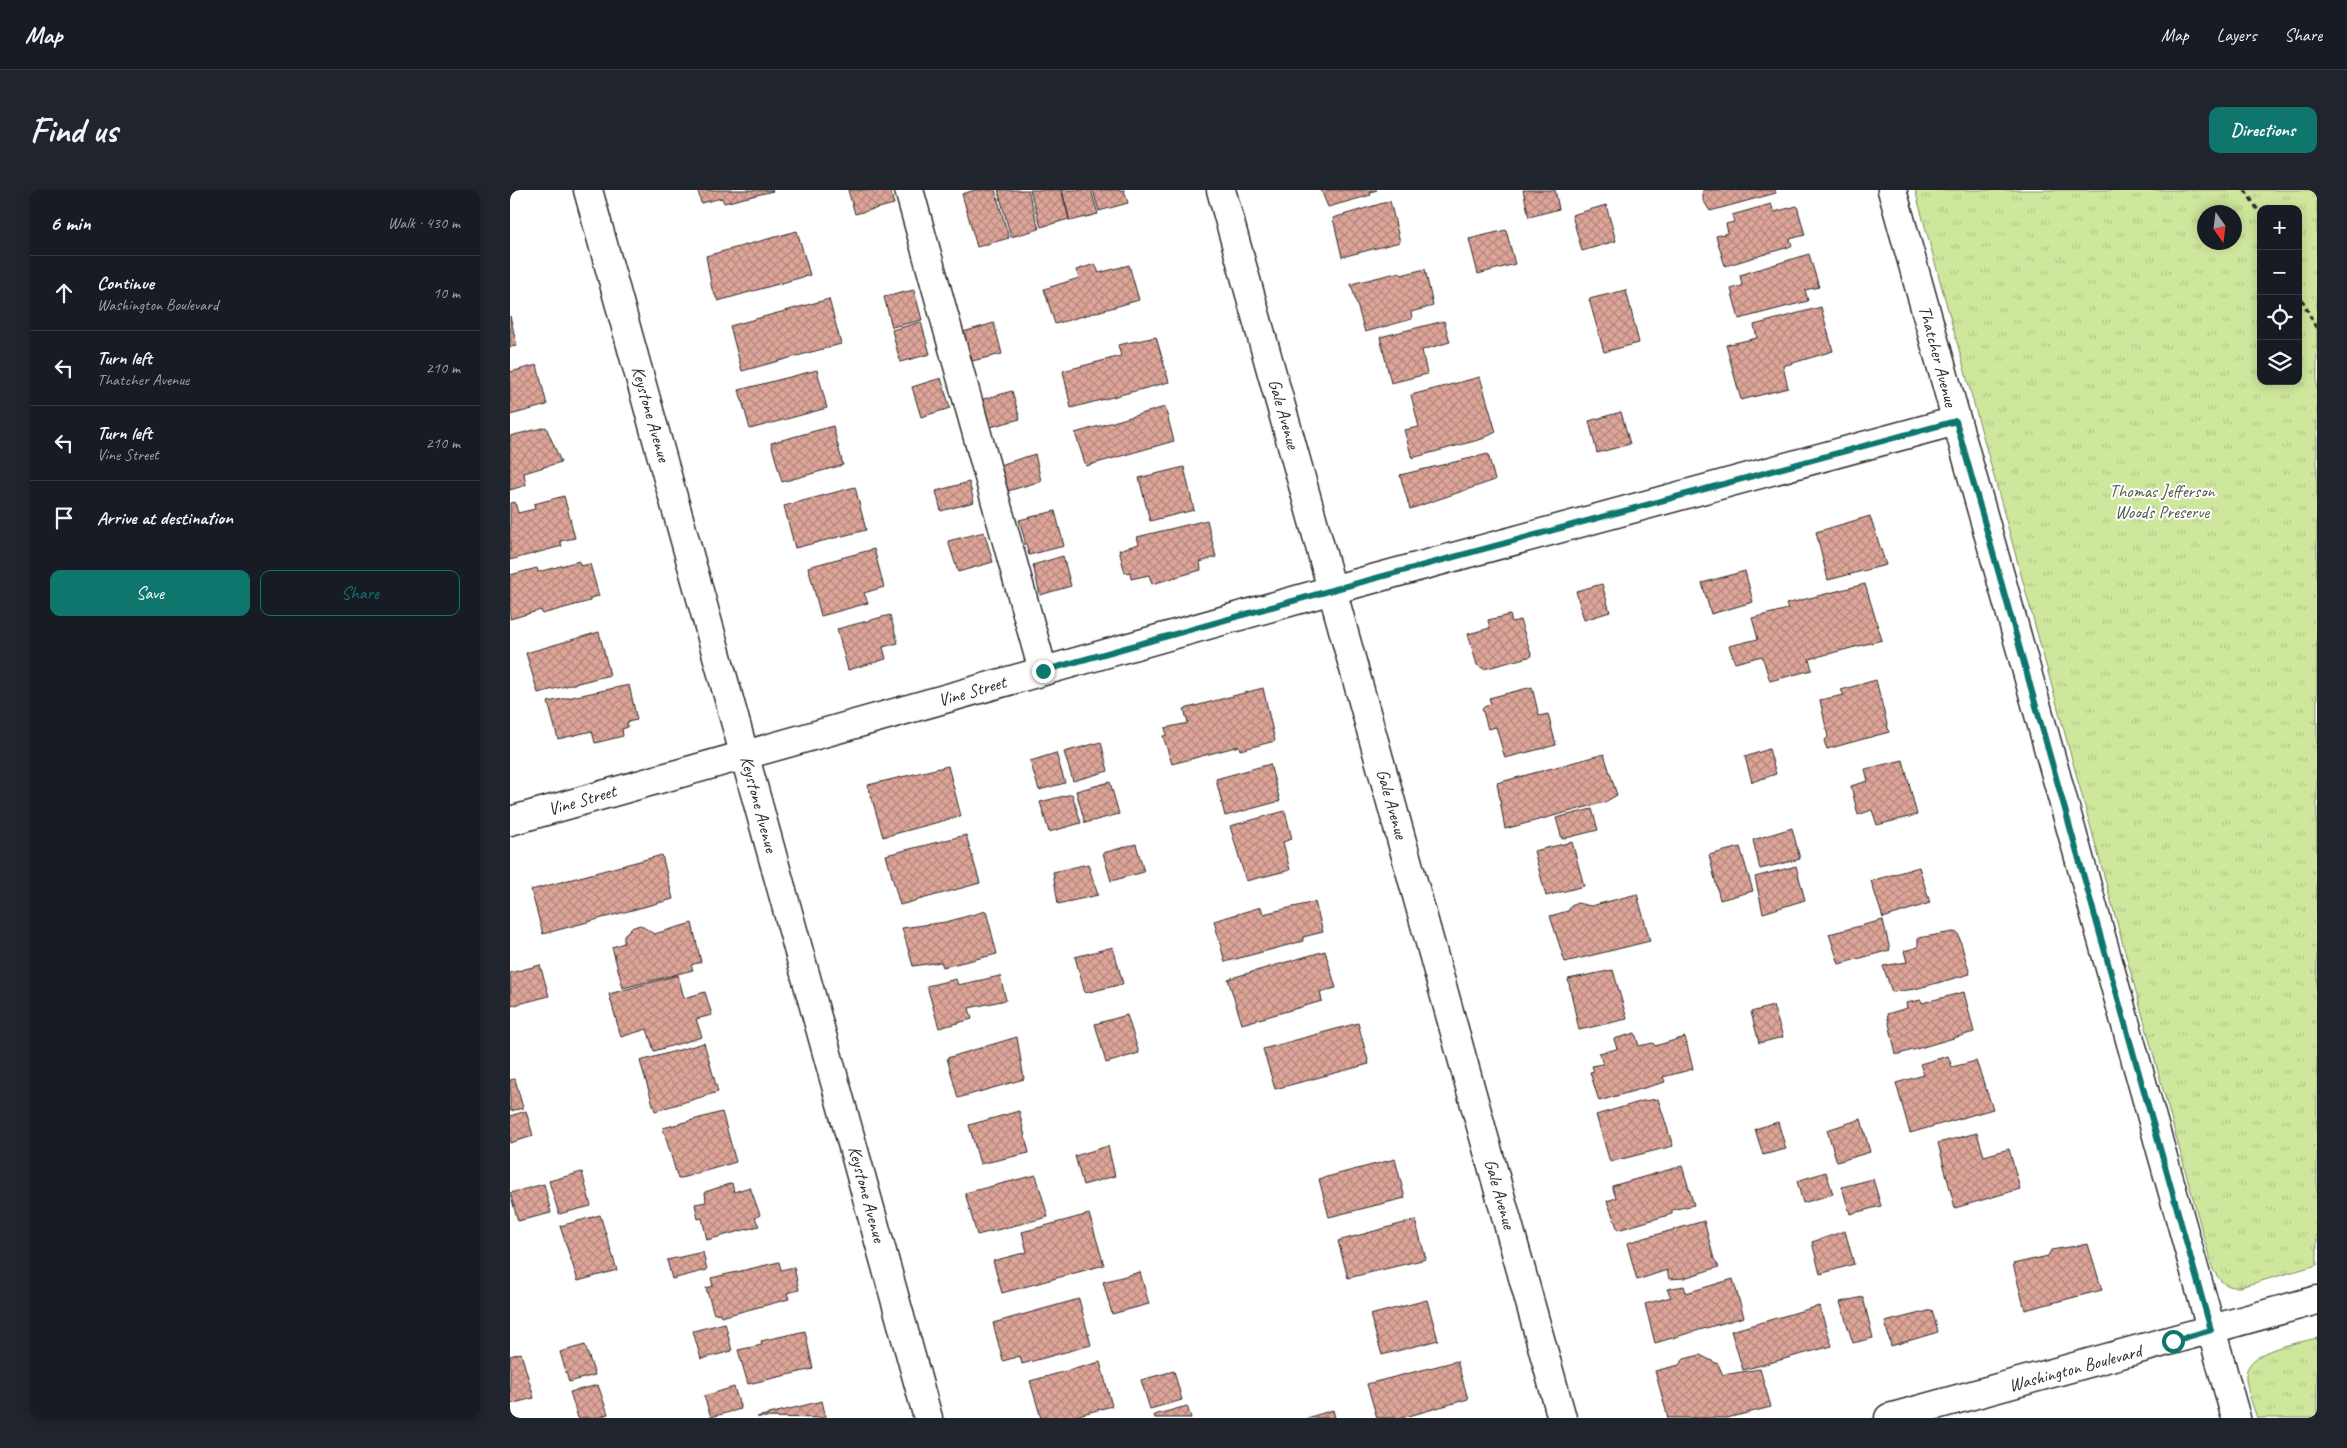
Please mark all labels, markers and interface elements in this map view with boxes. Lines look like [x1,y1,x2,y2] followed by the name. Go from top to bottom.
[25,20,62,50] text: Map
[2161,24,2189,46] text: Map
[2217,24,2256,46] text: Layers
[2284,24,2322,46] text: Share
[2209,107,2317,153] button: Directions
[30,108,117,153] text: Find us
[2197,205,2242,250] north arrow
[2257,205,2302,385] map controls
[2257,205,2302,250] button: +
[50,210,91,236] text: 6 min
[388,213,460,233] text: Walk · 430 m
[2257,250,2302,295] button: −
[97,271,154,295] text: Continue
[50,279,78,307] icon: ahead
[433,283,460,303] text: 10 m
[97,295,218,315] text: Washington Boulevard
[2257,295,2302,340] button: locate
[1914,303,1962,410] street label: Thatcher Avenue
[2257,340,2302,385] button: layers
[97,346,152,370] text: Turn left
[50,354,78,382] icon: left
[426,358,460,378] text: 210 m
[627,364,675,465] street label: Keystone Avenue
[97,370,189,390] text: Thatcher Avenue
[1264,377,1305,452] street label: Gale Avenue
[97,421,152,445] text: Turn left
[50,429,78,457] icon: left
[426,433,460,453] text: 210 m
[97,445,159,465] text: Vine Street
[2109,480,2216,523] park label: Thomas Jefferson Woods Preserve
[50,504,78,532] icon: arrive
[97,506,233,530] text: Arrive at destination
[50,570,250,616] button: Save
[260,570,460,616] button: Share
[1032,660,1055,683] route end
[936,670,1010,711] street label: Vine Street
[736,754,783,855] street label: Keystone Avenue
[1372,767,1413,842] street label: Gale Avenue
[546,779,620,820] street label: Vine Street
[844,1144,891,1245] street label: Keystone Avenue
[1480,1157,1521,1232] street label: Gale Avenue
[2162,1330,2185,1353] route start
[2006,1339,2147,1396] street label: Washington Boulevard

